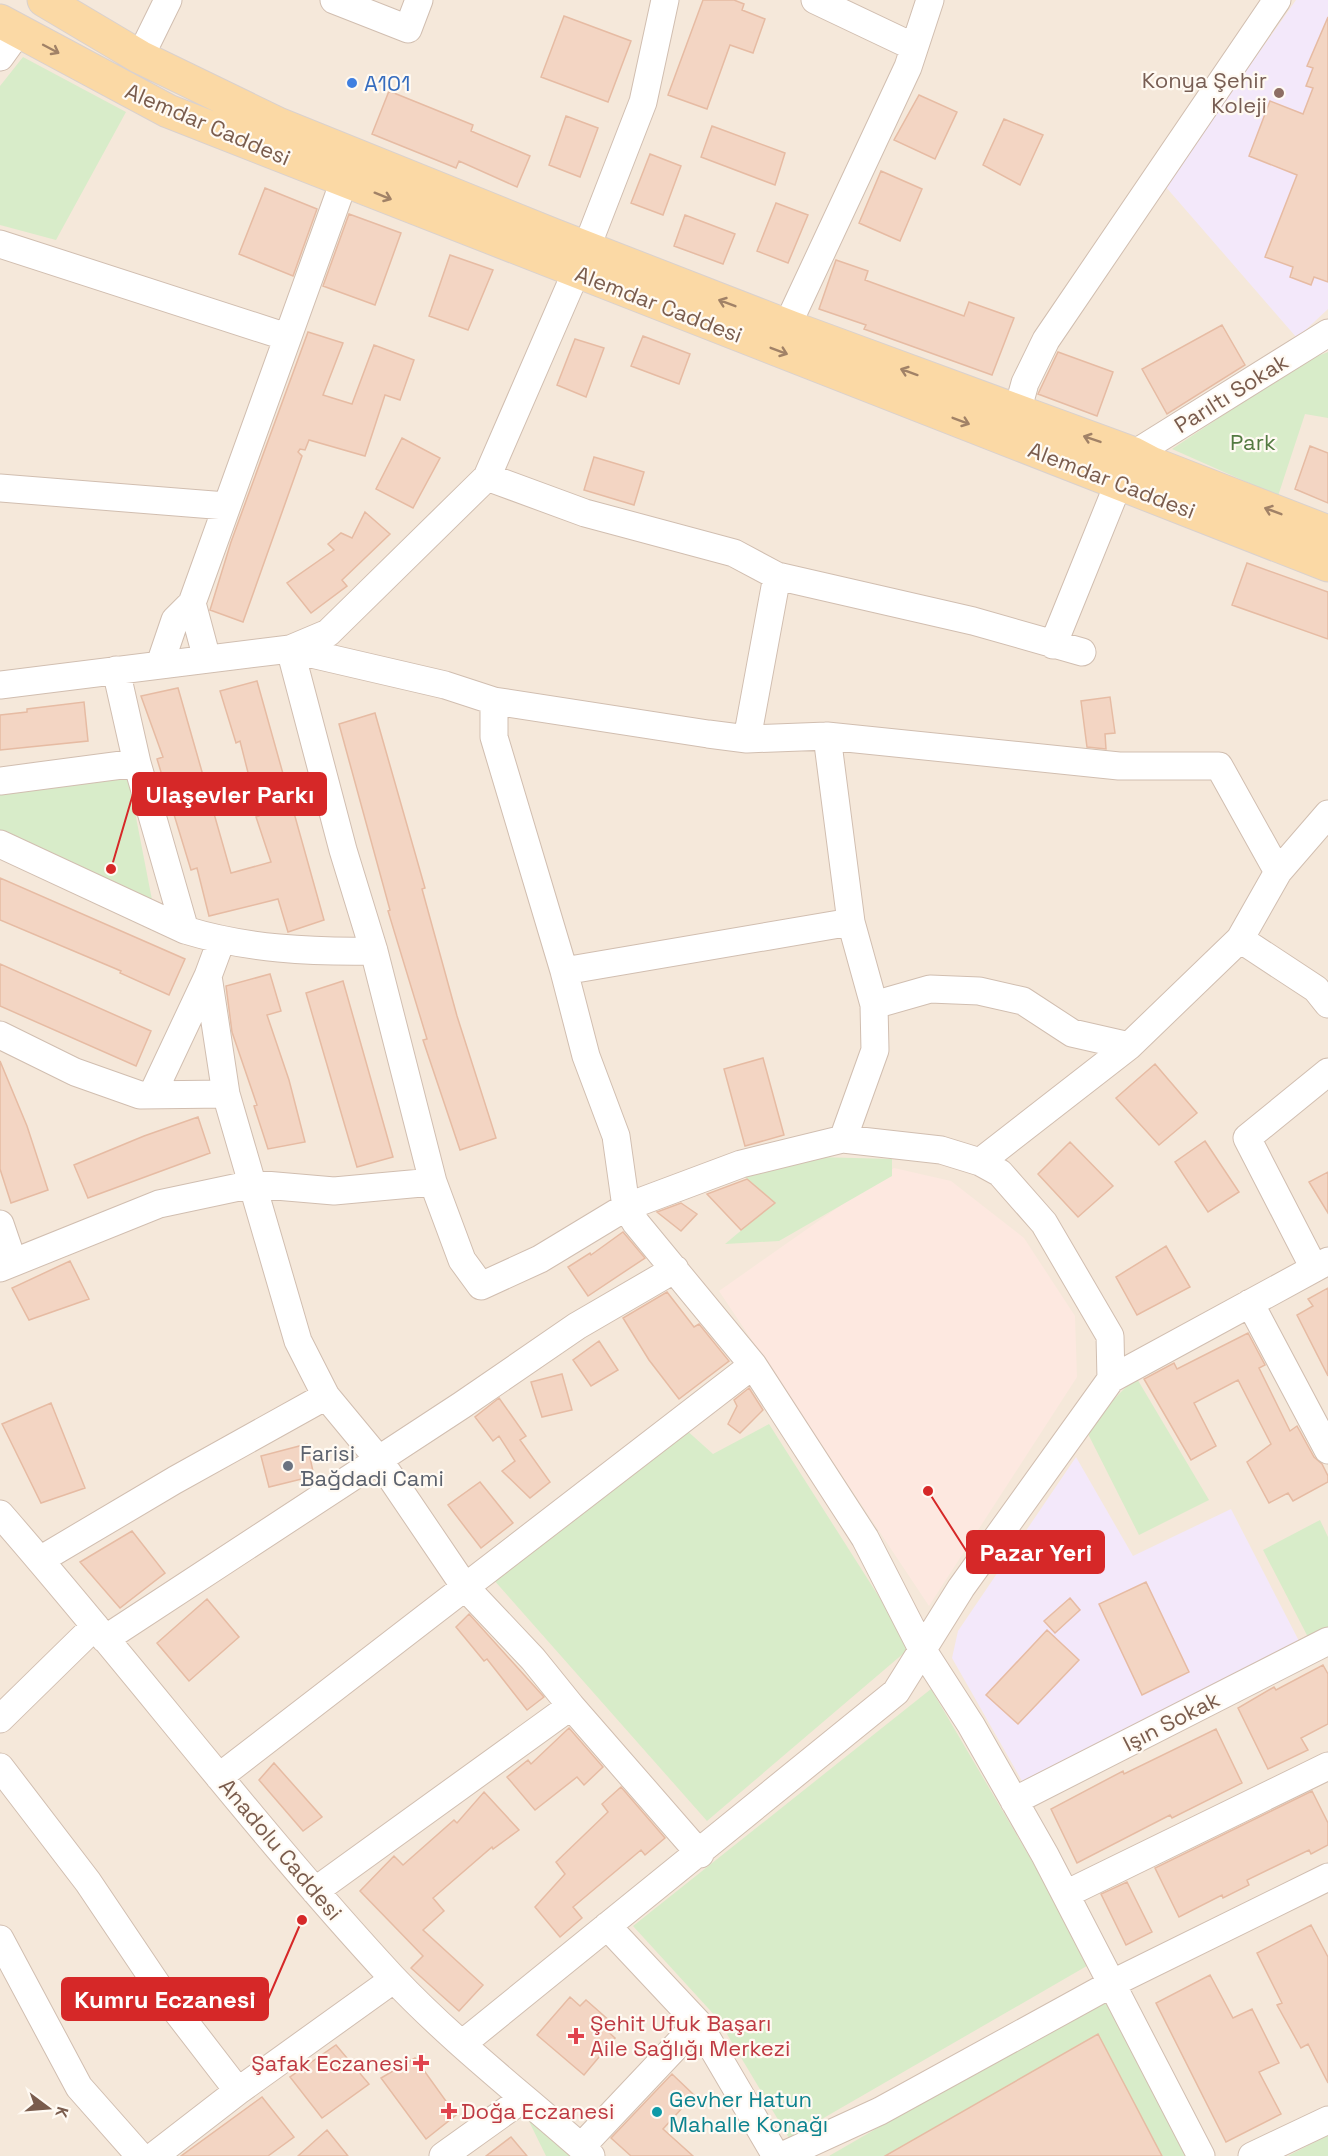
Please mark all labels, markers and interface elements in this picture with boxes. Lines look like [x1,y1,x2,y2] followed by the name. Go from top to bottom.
[42,43,59,55] one-way arrow
[1142,66,1267,119] place label: Konya Şehir Koleji
[364,69,410,97] place label: A101
[345,76,359,90] marker: A101
[121,77,295,171] street label: Alemdar Caddesi
[1272,86,1286,100] marker: Konya Şehir Koleji
[373,191,391,202] one-way arrow
[571,259,747,349] street label: Alemdar Caddesi
[718,297,737,308] one-way arrow
[770,346,788,357] one-way arrow
[1169,347,1293,439] street label: Parıltı Sokak
[900,366,919,377] one-way arrow
[952,417,970,428] one-way arrow
[1230,428,1276,456] park label: Park
[1083,433,1102,444] one-way arrow
[1024,435,1200,525] street label: Alemdar Caddesi
[1265,504,1283,515] one-way arrow
[133,773,326,815] callout: Ulaşevler Parkı
[146,779,314,810] text: Ulaşevler Parkı
[300,1439,444,1492] place label: Farisi Bağdadi Cami
[281,1459,295,1473] marker: Farisi Bağdadi Cami
[967,1531,1104,1573] callout: Pazar Yeri
[980,1537,1092,1568] text: Pazar Yeri
[1118,1685,1224,1757] street label: Işın Sokak
[213,1772,349,1926] street label: Anadolu Caddesi
[62,1978,268,2020] callout: Kumru Eczanesi
[74,1984,256,2015] text: Kumru Eczanesi
[590,2009,790,2062] place label: Şehit Ufuk Başarı Aile Sağlığı Merkezi
[567,2027,585,2045] marker: Şehit Ufuk Başarı Aile Sağlığı Merkezi
[251,2049,409,2077] place label: Şafak Eczanesi
[414,2056,428,2070] marker: Şafak Eczanesi
[18,2078,78,2138] north arrow
[669,2085,828,2138] place label: Gevher Hatun Mahalle Konağı
[461,2097,614,2125] place label: Doğa Eczanesi
[50,2104,73,2120] text: K
[442,2104,456,2118] marker: Doğa Eczanesi
[650,2105,664,2119] marker: Gevher Hatun Mahalle Konağı

